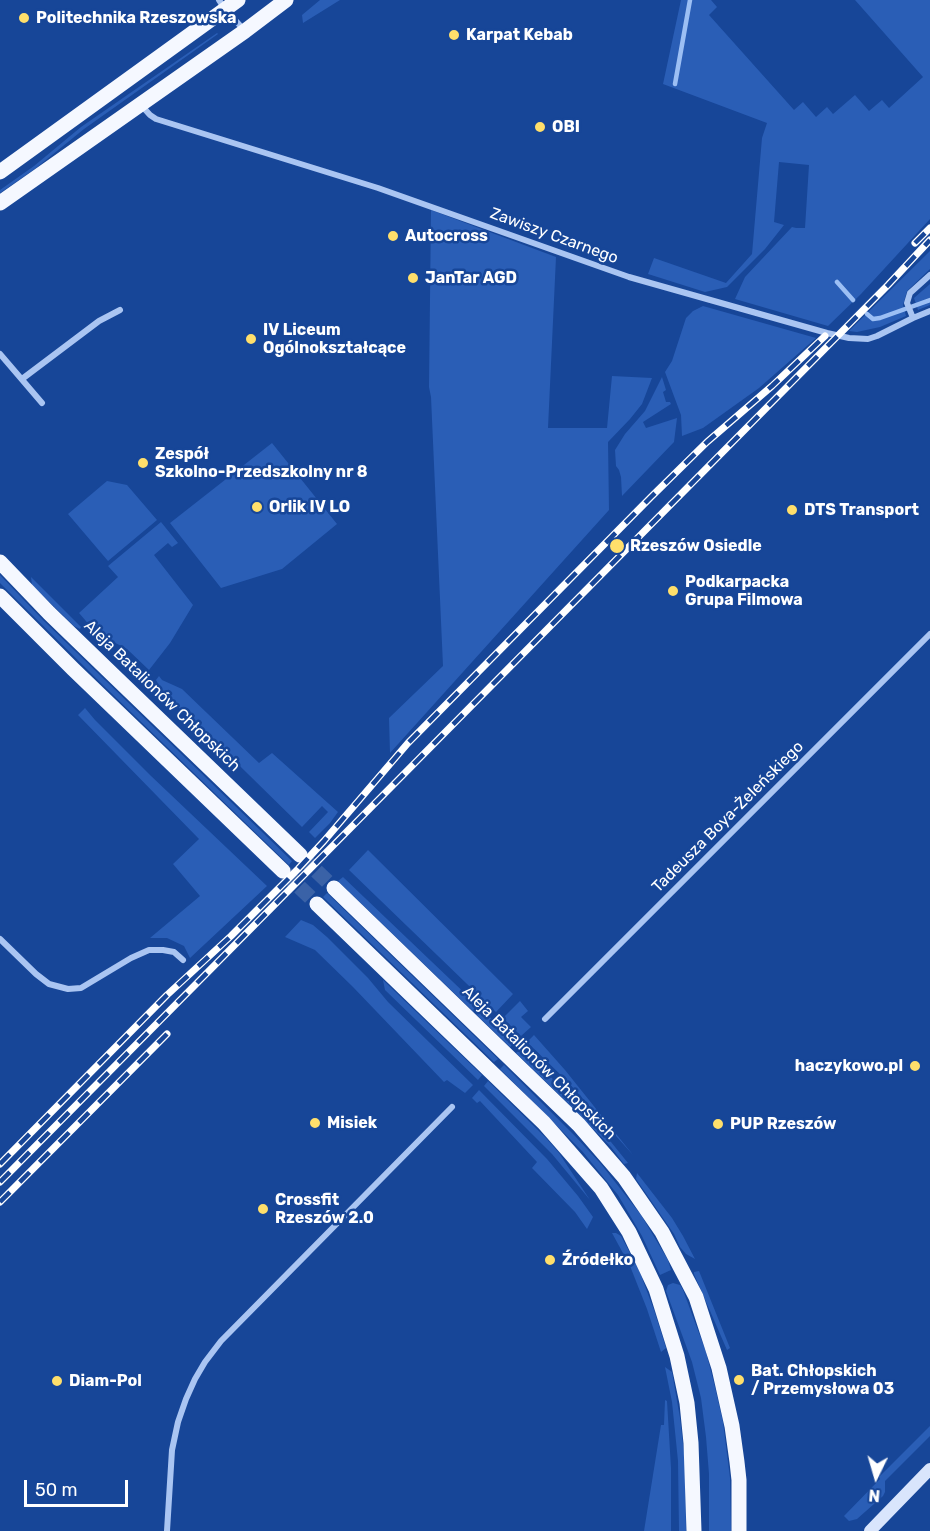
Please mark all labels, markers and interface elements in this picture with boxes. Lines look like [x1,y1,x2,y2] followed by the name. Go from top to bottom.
[36,8,236,28] place label: Politechnika Rzeszowska
[17,11,31,25] marker: Politechnika Rzeszowska
[466,25,573,45] place label: Karpat Kebab
[447,28,461,42] marker: Karpat Kebab
[552,117,580,137] place label: OBI
[533,120,547,134] marker: OBI
[487,204,621,268] street label: Zawiszy Czarnego
[405,226,488,246] place label: Autocross
[386,229,400,243] marker: Autocross
[425,268,517,288] place label: JanTar AGD
[406,271,420,285] marker: JanTar AGD
[263,320,406,358] place label: IV Liceum Ogólnokształcące
[244,332,258,346] marker: IV Liceum Ogólnokształcące
[155,444,368,482] place label: Zespół Szkolno-Przedszkolny nr 8
[136,456,150,470] marker: Zespół Szkolno-Przedszkolny nr 8
[269,497,350,517] place label: Orlik IV LO
[250,500,264,514] marker: Orlik IV LO
[804,500,919,520] place label: DTS Transport
[785,503,799,517] marker: DTS Transport
[630,536,762,556] place label: Rzeszów Osiedle
[608,537,626,555] marker: Rzeszów Osiedle
[685,572,803,610] place label: Podkarpacka Grupa Filmowa
[666,584,680,598] marker: Podkarpacka Grupa Filmowa
[80,616,244,776] street label: Aleja Batalionów Chłopskich
[648,737,808,897] street label: Tadeusza Boya-Żeleńskiego
[458,982,620,1144] street label: Aleja Batalionów Chłopskich
[795,1056,903,1076] place label: haczykowo.pl
[908,1059,922,1073] marker: haczykowo.pl
[327,1113,377,1133] place label: Misiek
[730,1114,837,1134] place label: PUP Rzeszów
[308,1116,322,1130] marker: Misiek
[711,1117,725,1131] marker: PUP Rzeszów
[275,1190,374,1228] place label: Crossfit Rzeszów 2.0
[256,1202,270,1216] marker: Crossfit Rzeszów 2.0
[562,1250,633,1270] place label: Źródełko
[543,1253,557,1267] marker: Źródełko
[751,1361,894,1399] place label: Bat. Chłopskich / Przemysłowa 03
[69,1371,142,1391] place label: Diam-Pol
[732,1373,746,1387] marker: Bat. Chłopskich / Przemysłowa 03
[50,1374,64,1388] marker: Diam-Pol
[846,1447,906,1507] north arrow
[27,1468,130,1506] scale bar
[35,1479,78,1501] text: 50 m
[868,1485,881,1505] text: N

